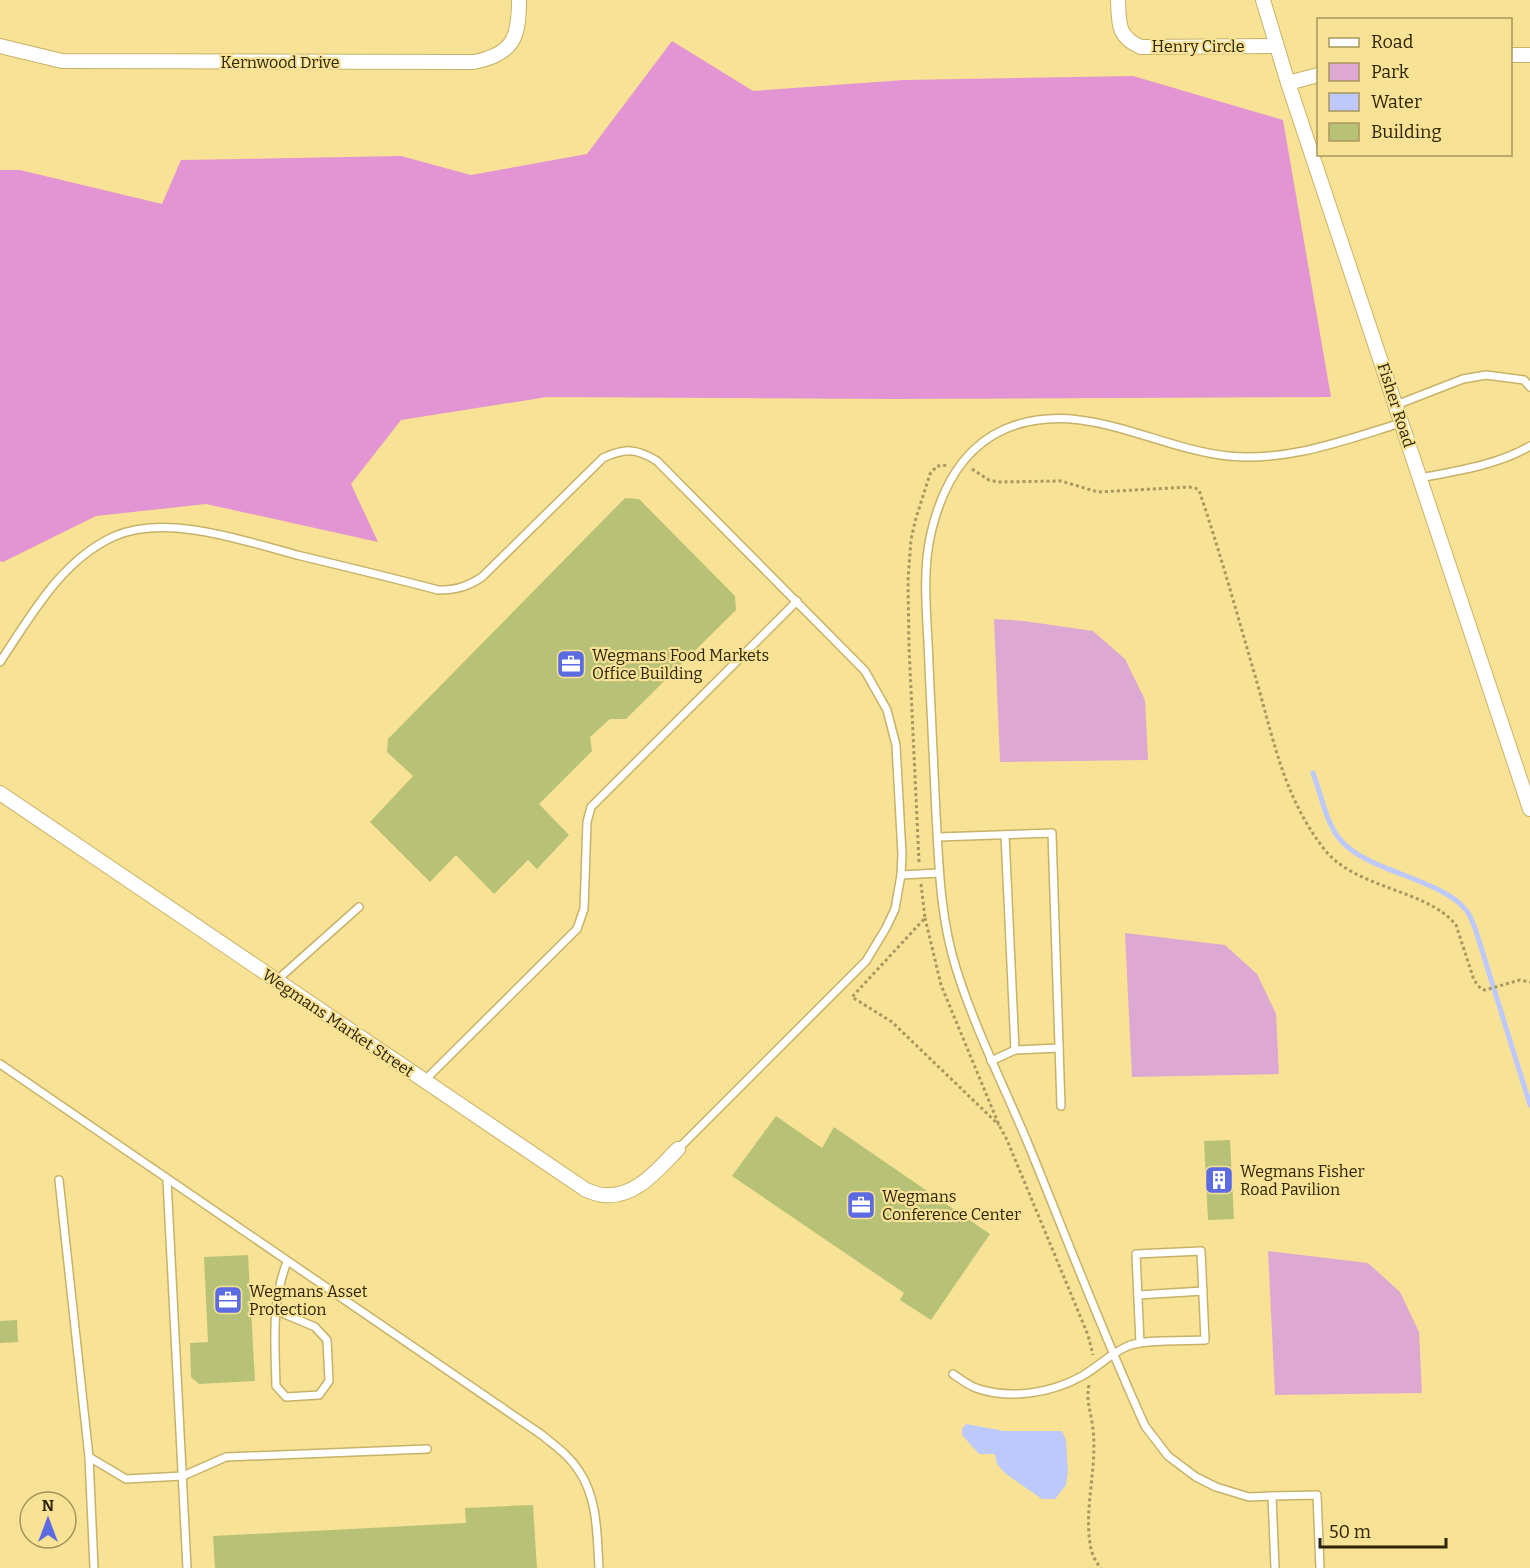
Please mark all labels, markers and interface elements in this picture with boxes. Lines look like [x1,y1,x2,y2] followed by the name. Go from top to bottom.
[1317,18,1512,156] legend
[1371,31,1414,53] text: Road
[1152,37,1244,56] street label: Henry Circle
[220,53,340,72] street label: Kernwood Drive
[1371,61,1410,83] text: Park
[1371,91,1422,113] text: Water
[1371,121,1442,143] text: Building
[1373,360,1419,450] street label: Fisher Road
[592,646,769,683] place label: Wegmans Food Markets Office Building
[555,648,587,680] office icon: Wegmans Food Markets Office Building
[259,965,418,1081] street label: Wegmans Market Street
[1240,1162,1365,1199] place label: Wegmans Fisher Road Pavilion
[1203,1164,1235,1196] building icon: Wegmans Fisher Road Pavilion
[882,1187,1021,1224] place label: Wegmans Conference Center
[845,1189,877,1221] office icon: Wegmans Conference Center
[249,1282,368,1319] place label: Wegmans Asset Protection
[212,1284,244,1316] office icon: Wegmans Asset Protection
[18,1490,78,1550] north arrow
[42,1496,54,1515] text: N
[1320,1511,1446,1549] scale bar
[1329,1521,1371,1543] text: 50 m

